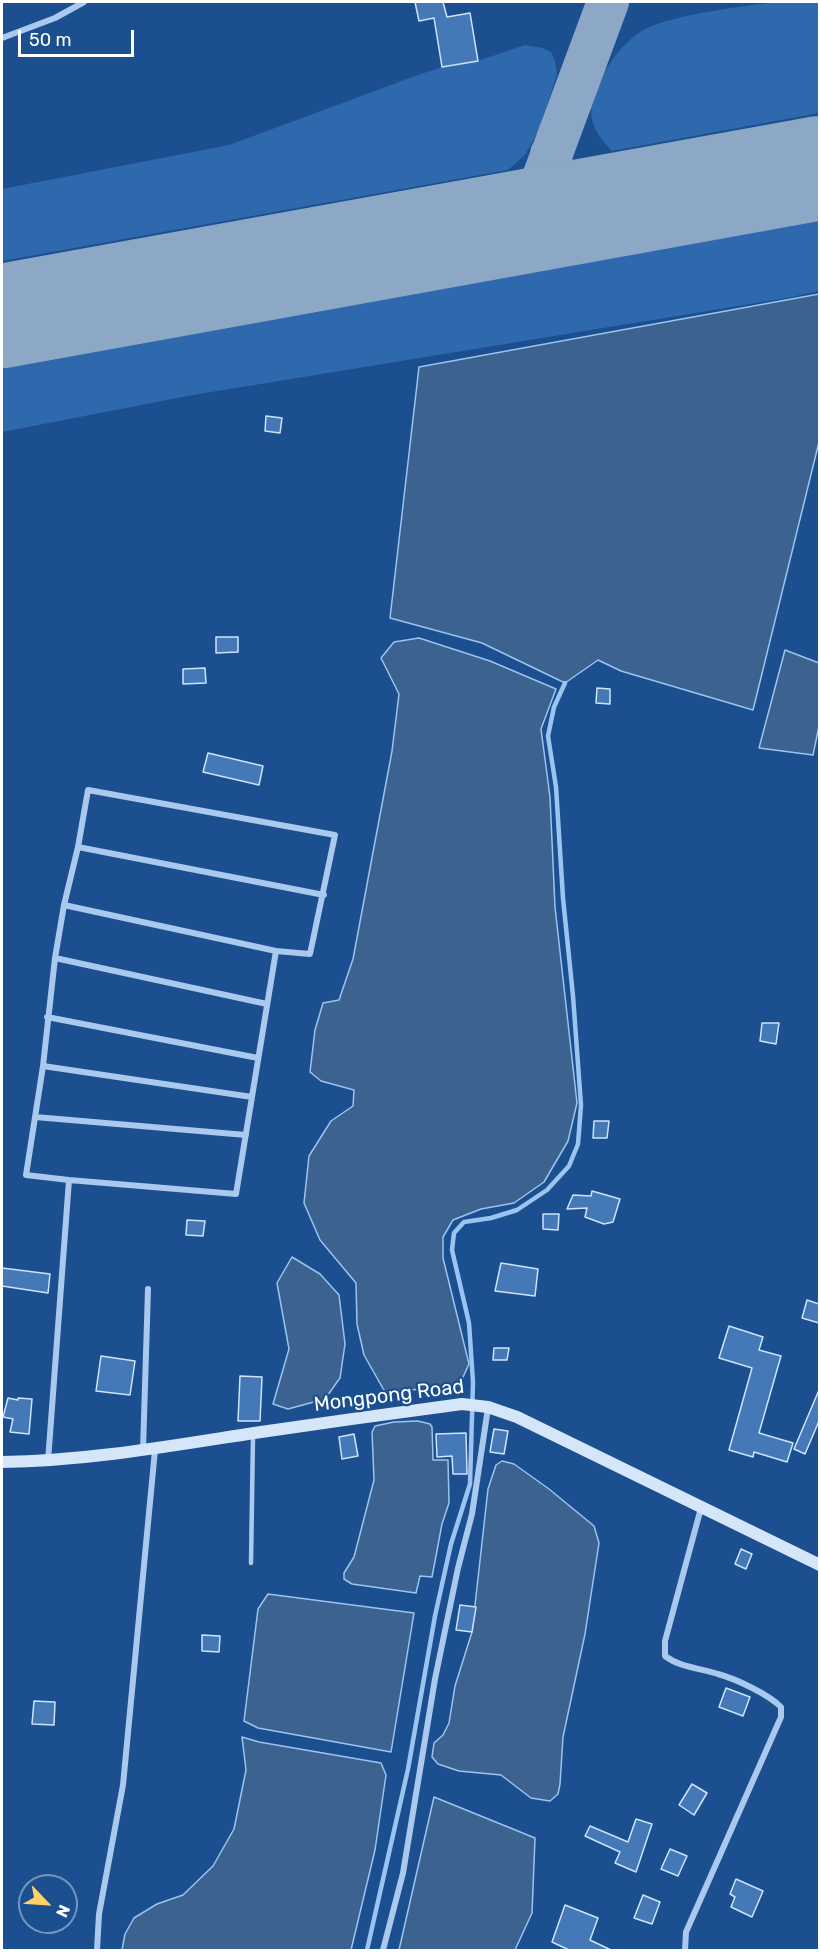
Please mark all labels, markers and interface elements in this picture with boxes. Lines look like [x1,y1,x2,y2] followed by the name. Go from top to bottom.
[21,18,136,56] scale bar
[29,29,72,51] text: 50 m
[313,1375,465,1417] street label: Mongpong Road
[18,1874,78,1934] north arrow
[52,1902,74,1920] text: N

